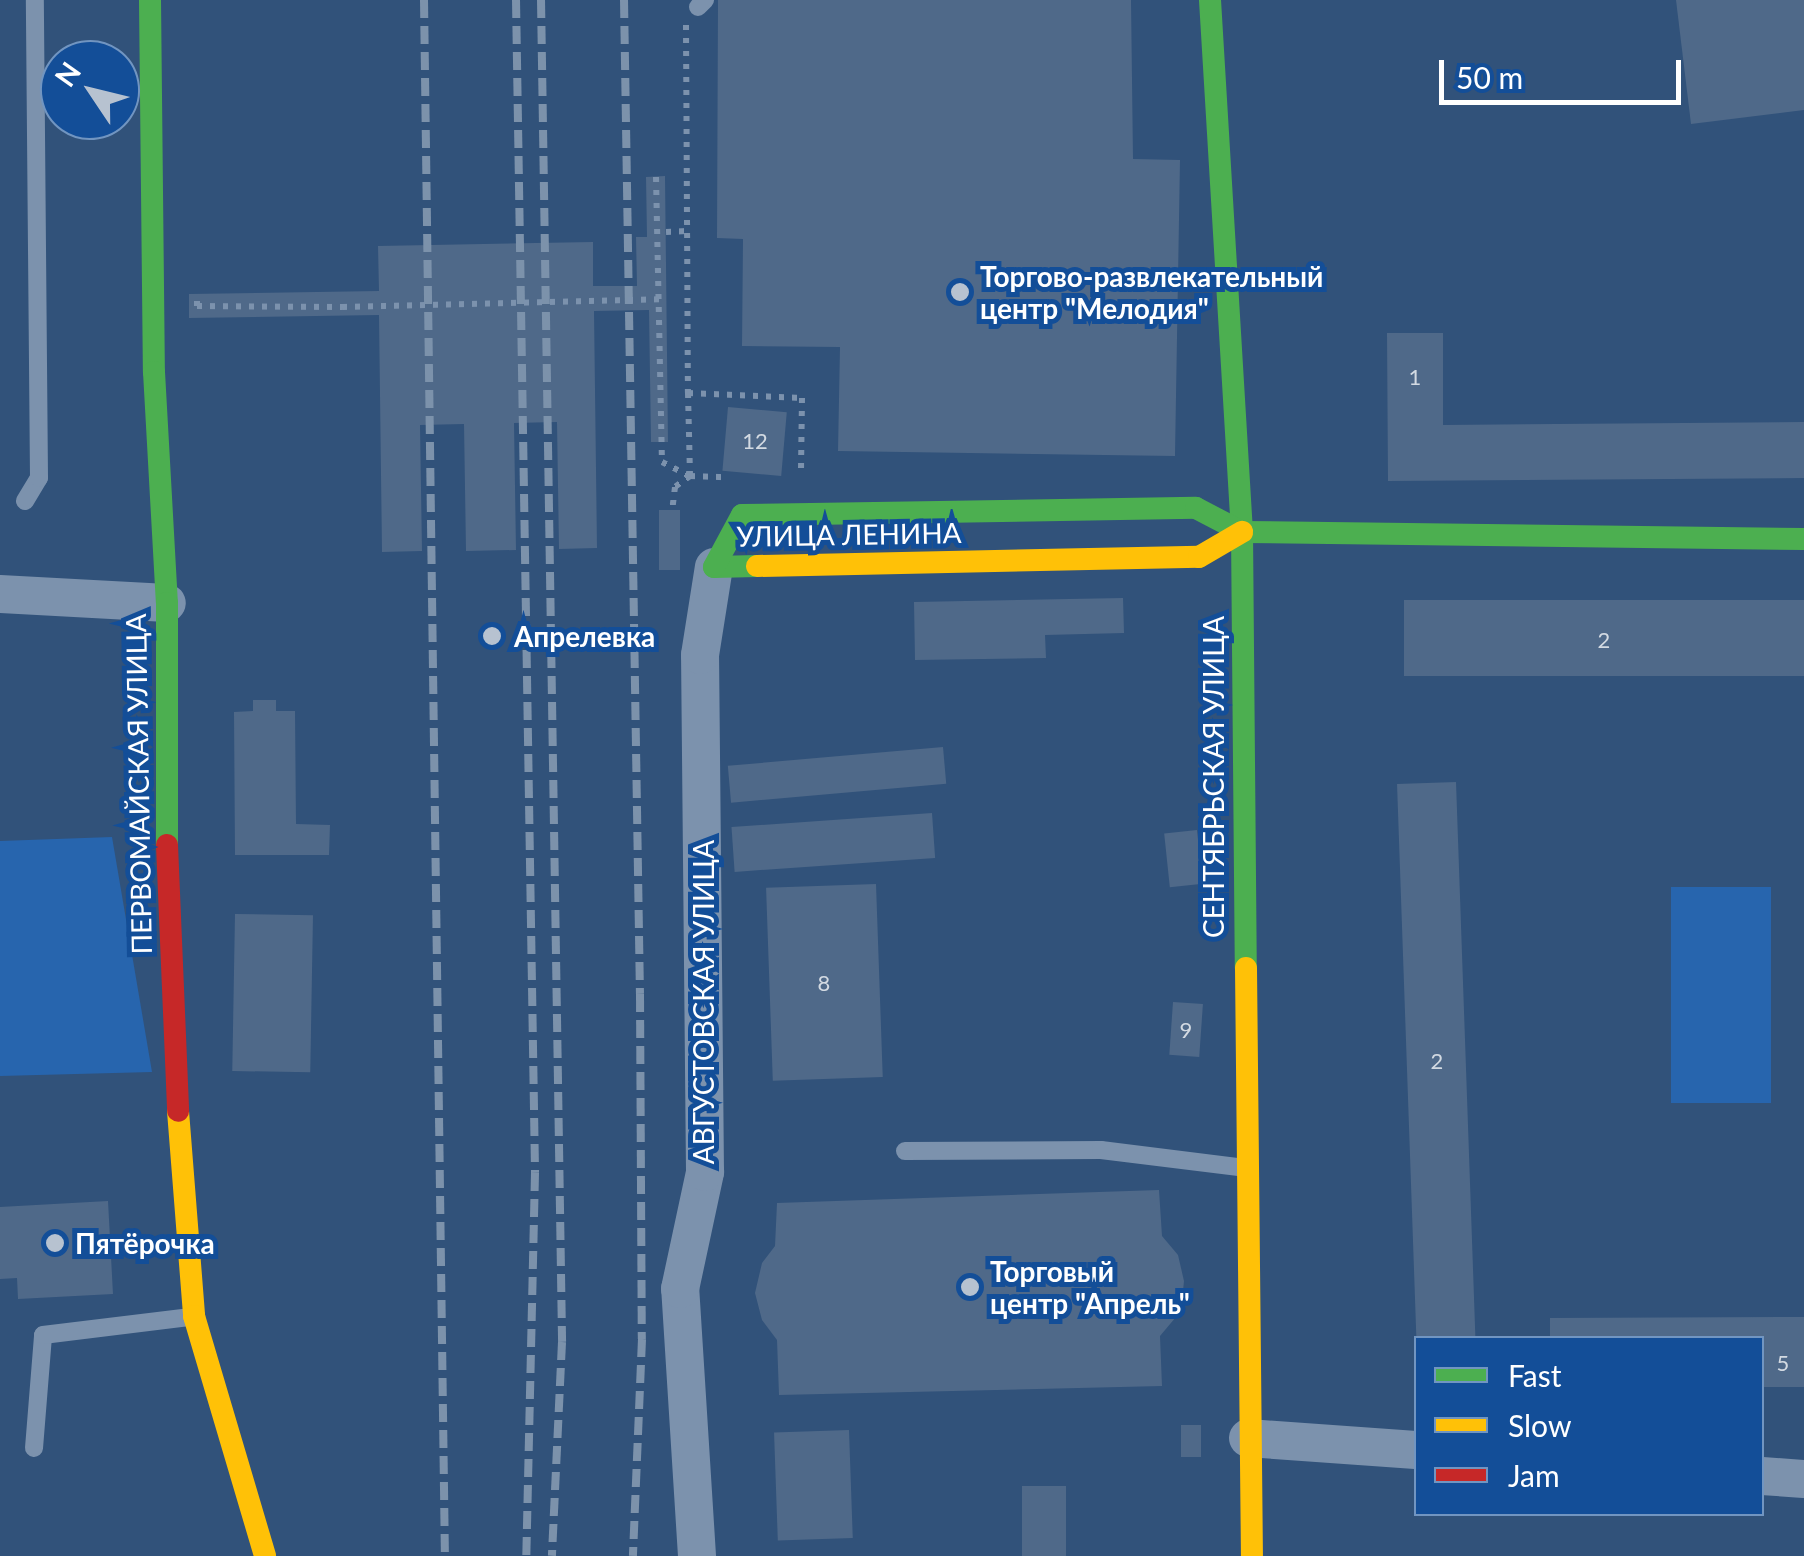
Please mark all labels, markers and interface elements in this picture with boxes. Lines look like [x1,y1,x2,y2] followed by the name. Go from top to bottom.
[40,40,140,140] north arrow
[1444,40,1686,102] scale bar
[47,55,87,93] text: N
[1456,59,1523,95] text: 50 m
[980,259,1323,325] place label: Торгово-развлекательный центр "Мелодия"
[949,281,971,303] marker: Торгово-развлекательный центр "Мелодия"
[1409,364,1421,390] house number: 1
[742,428,768,454] house number: 12
[736,515,962,553] street label: УЛИЦА ЛЕНИНА
[118,613,158,955] street label: ПЕРВОМАЙСКАЯ УЛИЦА
[1196,616,1230,938] street label: СЕНТЯБРЬСКАЯ УЛИЦА
[514,619,655,653] place label: Апрелевка
[479,623,505,649] marker: Апрелевка
[1598,627,1610,653] house number: 2
[686,840,720,1164] street label: АВГУСТОВСКАЯ УЛИЦА
[818,970,830,996] house number: 8
[1180,1017,1192,1043] house number: 9
[1431,1048,1443,1074] house number: 2
[75,1226,215,1260] place label: Пятёрочка
[44,1232,66,1254] marker: Пятёрочка
[990,1254,1190,1320] place label: Торговый центр "Апрель"
[959,1276,981,1298] marker: Торговый центр "Апрель"
[1414,1336,1764,1516] legend
[1777,1350,1789,1376] house number: 5
[1508,1357,1562,1393] text: Fast
[1508,1407,1571,1443] text: Slow
[1508,1457,1560,1493] text: Jam

